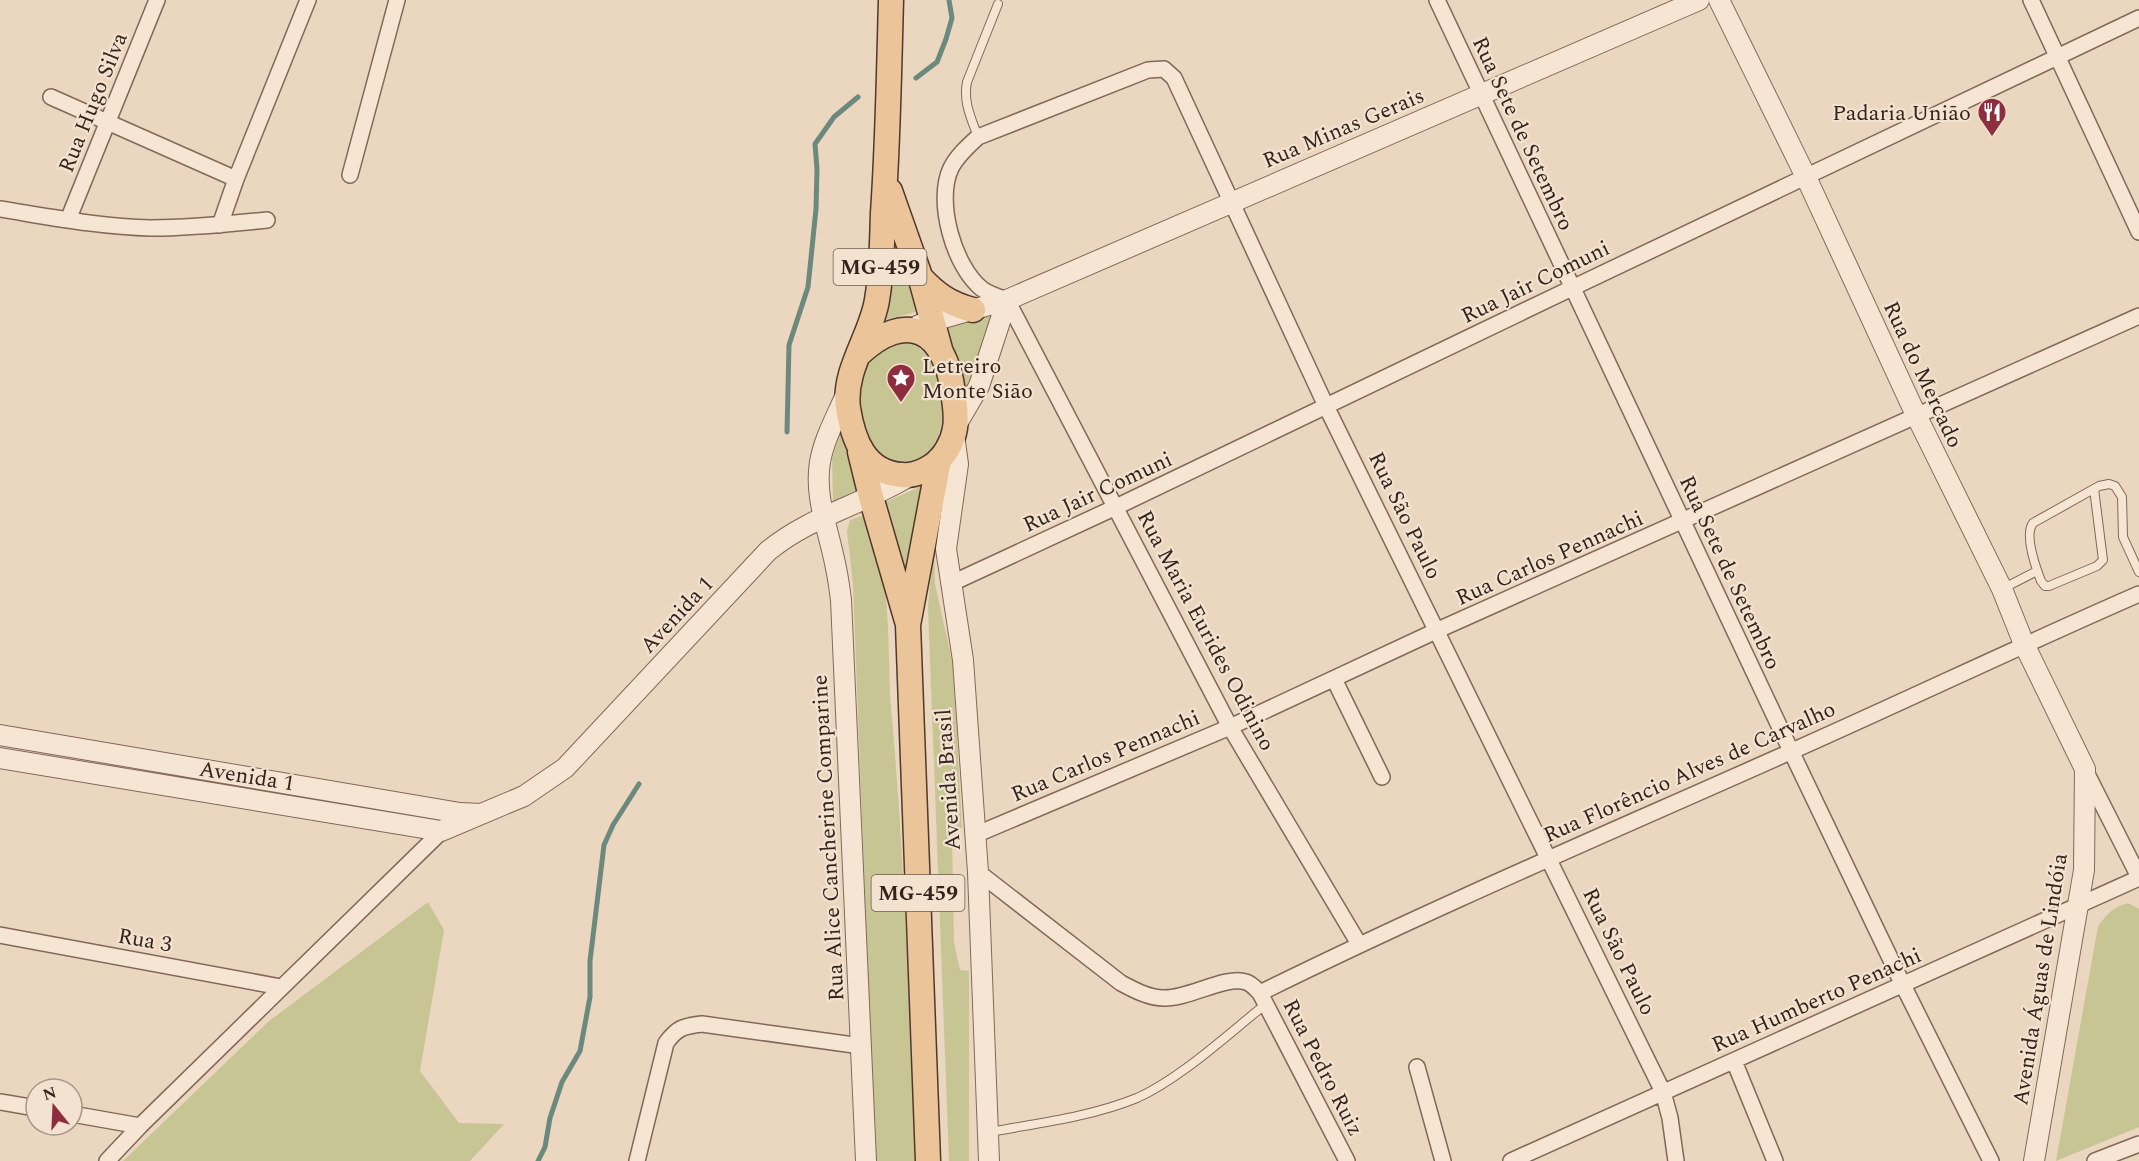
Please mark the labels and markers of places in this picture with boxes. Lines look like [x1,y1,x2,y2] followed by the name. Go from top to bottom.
[1976,96,2008,138] restaurant icon: Padaria União
[1832,97,1971,130] place label: Padaria União
[922,350,1033,408] place label: Letreiro Monte Sião
[885,362,917,404] place icon: Letreiro Monte Sião

